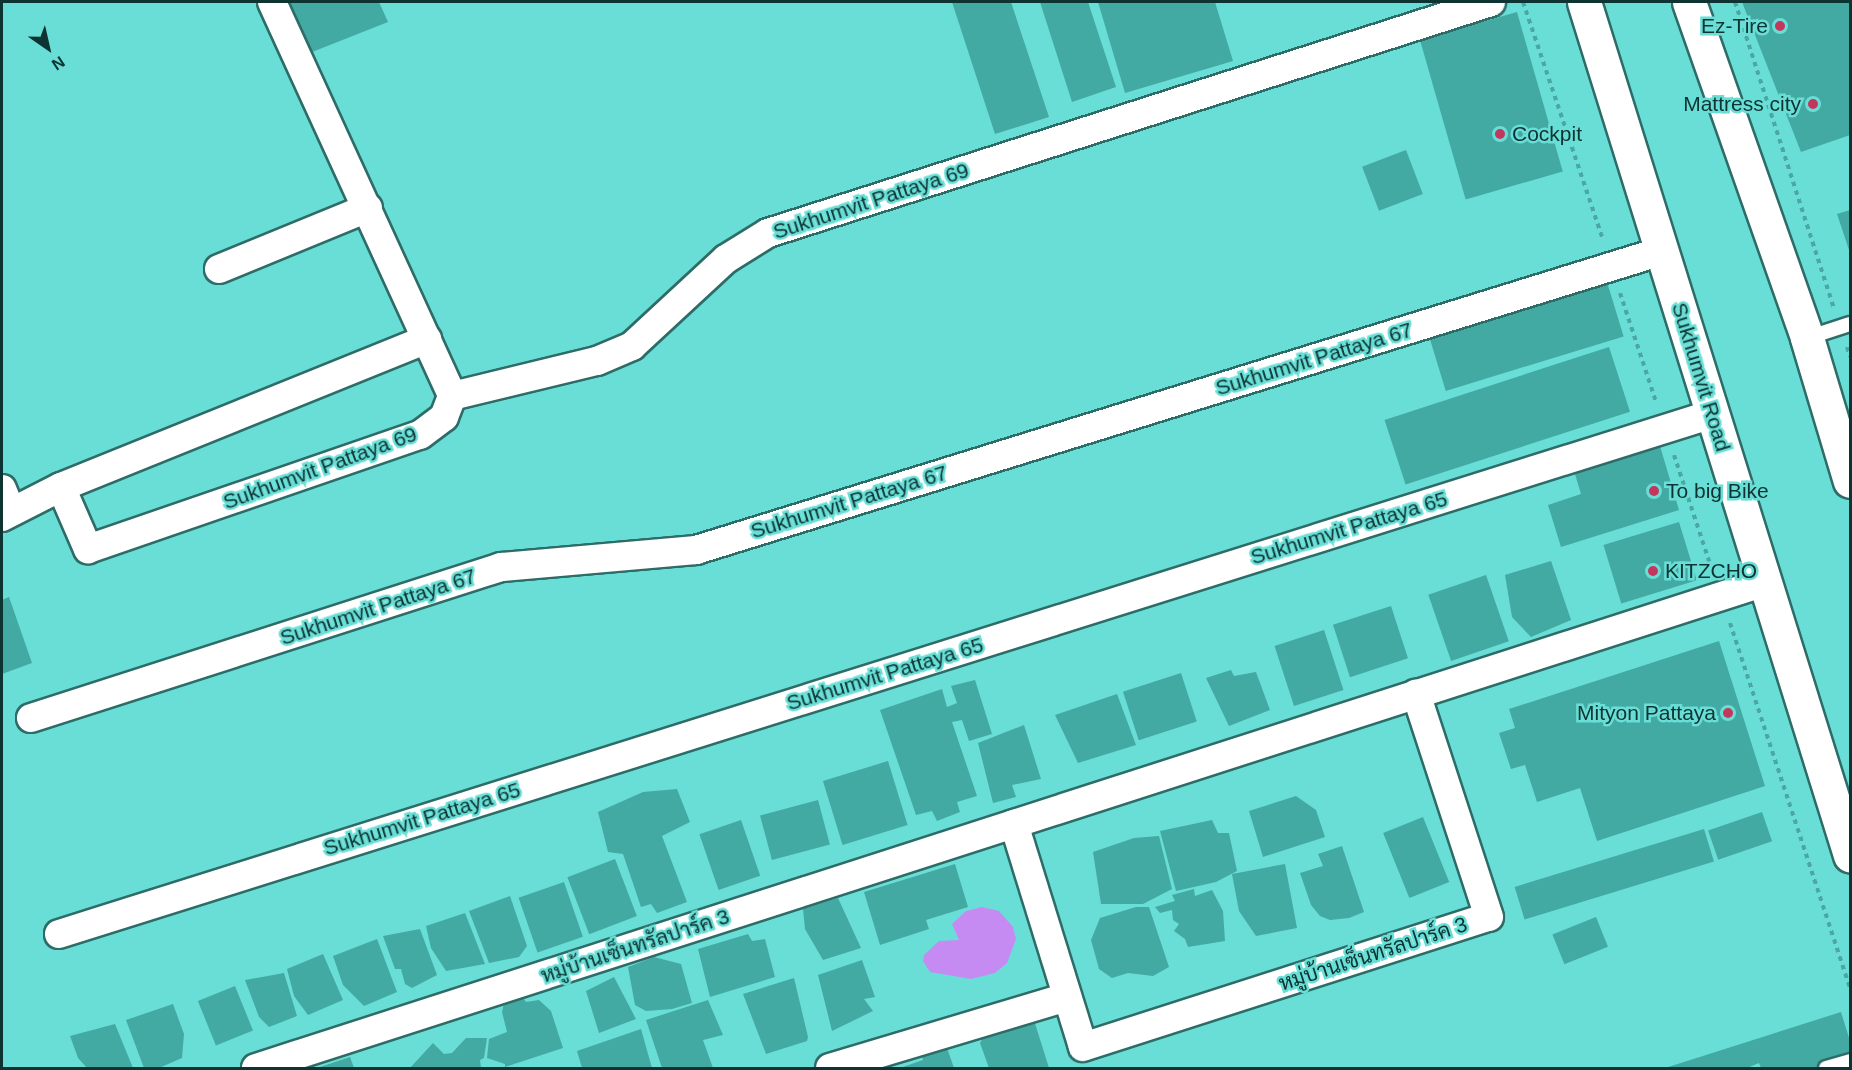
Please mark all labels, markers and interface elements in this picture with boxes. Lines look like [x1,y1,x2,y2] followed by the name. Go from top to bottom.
[1701,13,1768,39] place label: Ez-Tire
[18,18,78,78] north arrow
[1773,19,1787,33] marker: Ez-Tire
[49,53,68,74] text: N
[1683,91,1801,117] place label: Mattress city
[1806,97,1820,111] marker: Mattress city
[1512,121,1582,147] place label: Cockpit
[1493,127,1507,141] marker: Cockpit
[770,157,972,245] street label: Sukhumvit Pattaya 69
[1666,300,1736,454] street label: Sukhumvit Road
[1213,317,1415,401] street label: Sukhumvit Pattaya 67
[220,421,420,515] street label: Sukhumvit Pattaya 69
[748,460,950,544] street label: Sukhumvit Pattaya 67
[1666,478,1769,504] place label: To big Bike
[1647,484,1661,498] marker: To big Bike
[1248,486,1450,570] street label: Sukhumvit Pattaya 65
[1665,558,1757,584] place label: KITZCHO
[277,563,479,651] street label: Sukhumvit Pattaya 67
[1646,564,1660,578] marker: KITZCHO
[784,632,986,716] street label: Sukhumvit Pattaya 65
[1577,700,1716,726] place label: Mityon Pattaya
[1721,706,1735,720] marker: Mityon Pattaya
[321,777,523,861] street label: Sukhumvit Pattaya 65
[538,904,732,988] street label: หมู่บ้านเซ็นทรัลปาร์ค 3
[1276,912,1470,996] street label: หมู่บ้านเซ็นทรัลปาร์ค 3

